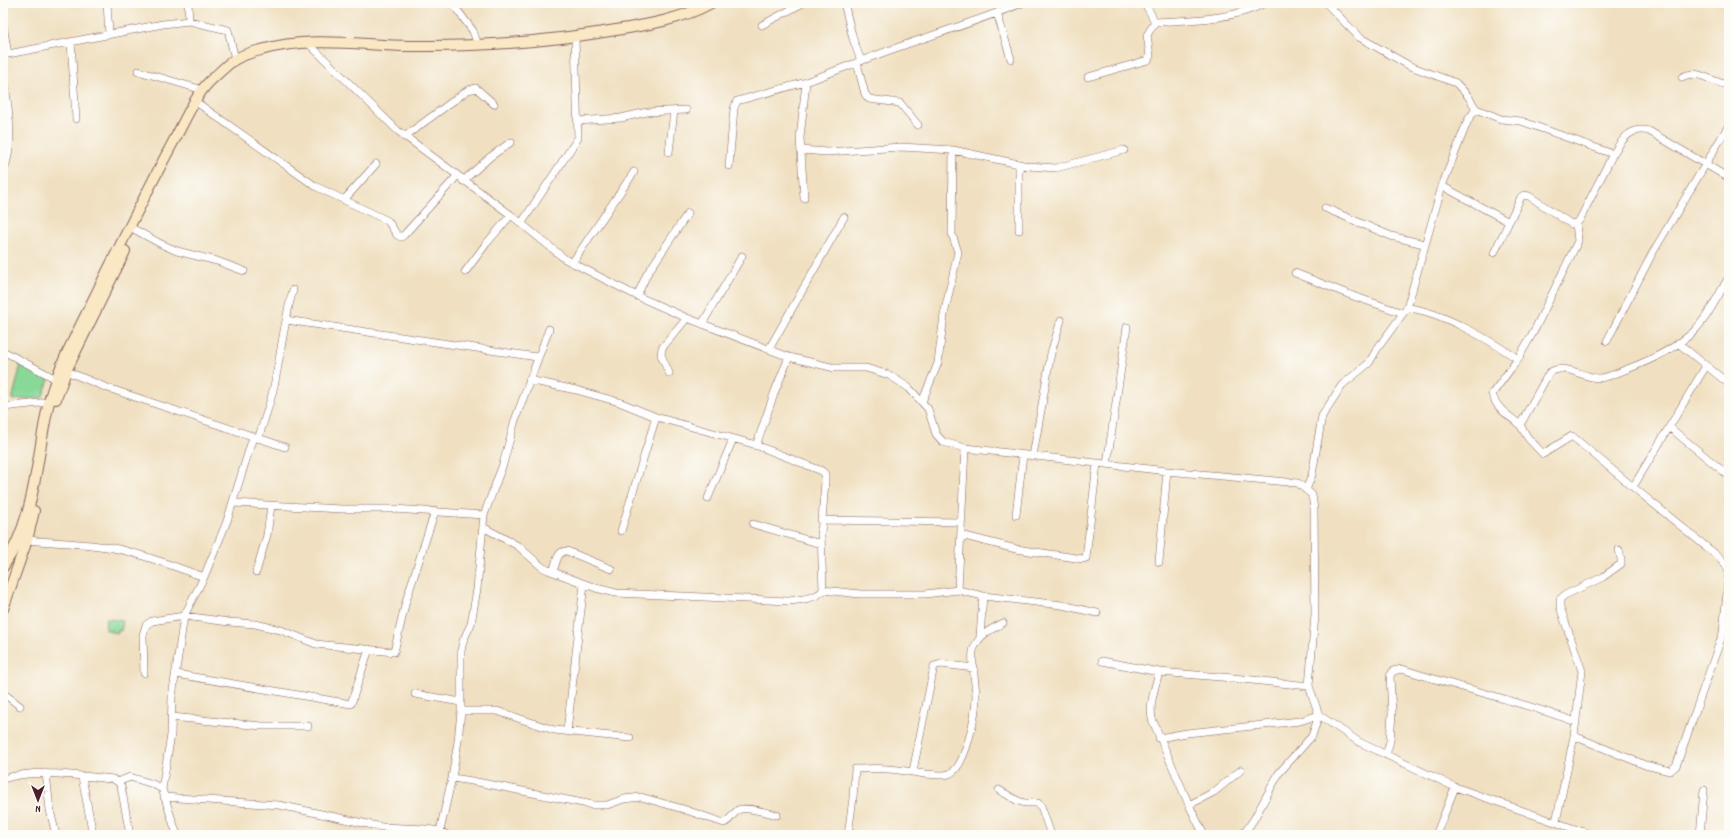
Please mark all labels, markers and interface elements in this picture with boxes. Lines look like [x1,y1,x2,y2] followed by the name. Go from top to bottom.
[18,780,58,820] north arrow
[35,800,41,816] text: N

